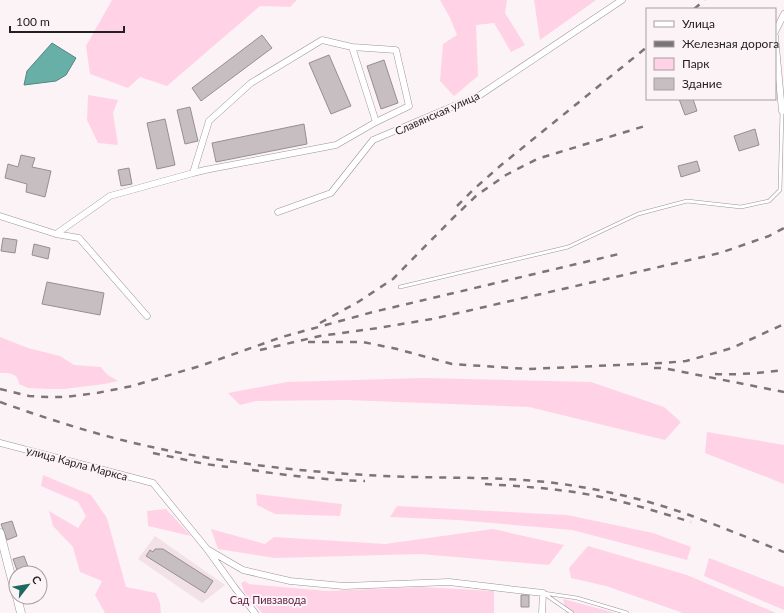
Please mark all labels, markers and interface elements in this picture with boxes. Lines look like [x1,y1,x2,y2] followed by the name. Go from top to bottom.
[10,8,124,34] scale bar
[646,8,776,100] legend
[16,14,50,29] text: 100 m
[682,16,715,31] text: Улица
[682,36,779,51] text: Железная дорога
[682,56,710,71] text: Парк
[682,76,722,91] text: Здание
[393,89,481,137] street label: Славянская улица
[25,443,129,483] street label: улица Карла Маркса
[8,565,48,605] north arrow
[30,573,45,587] text: С
[230,593,306,606] park label: Сад Пивзавода

